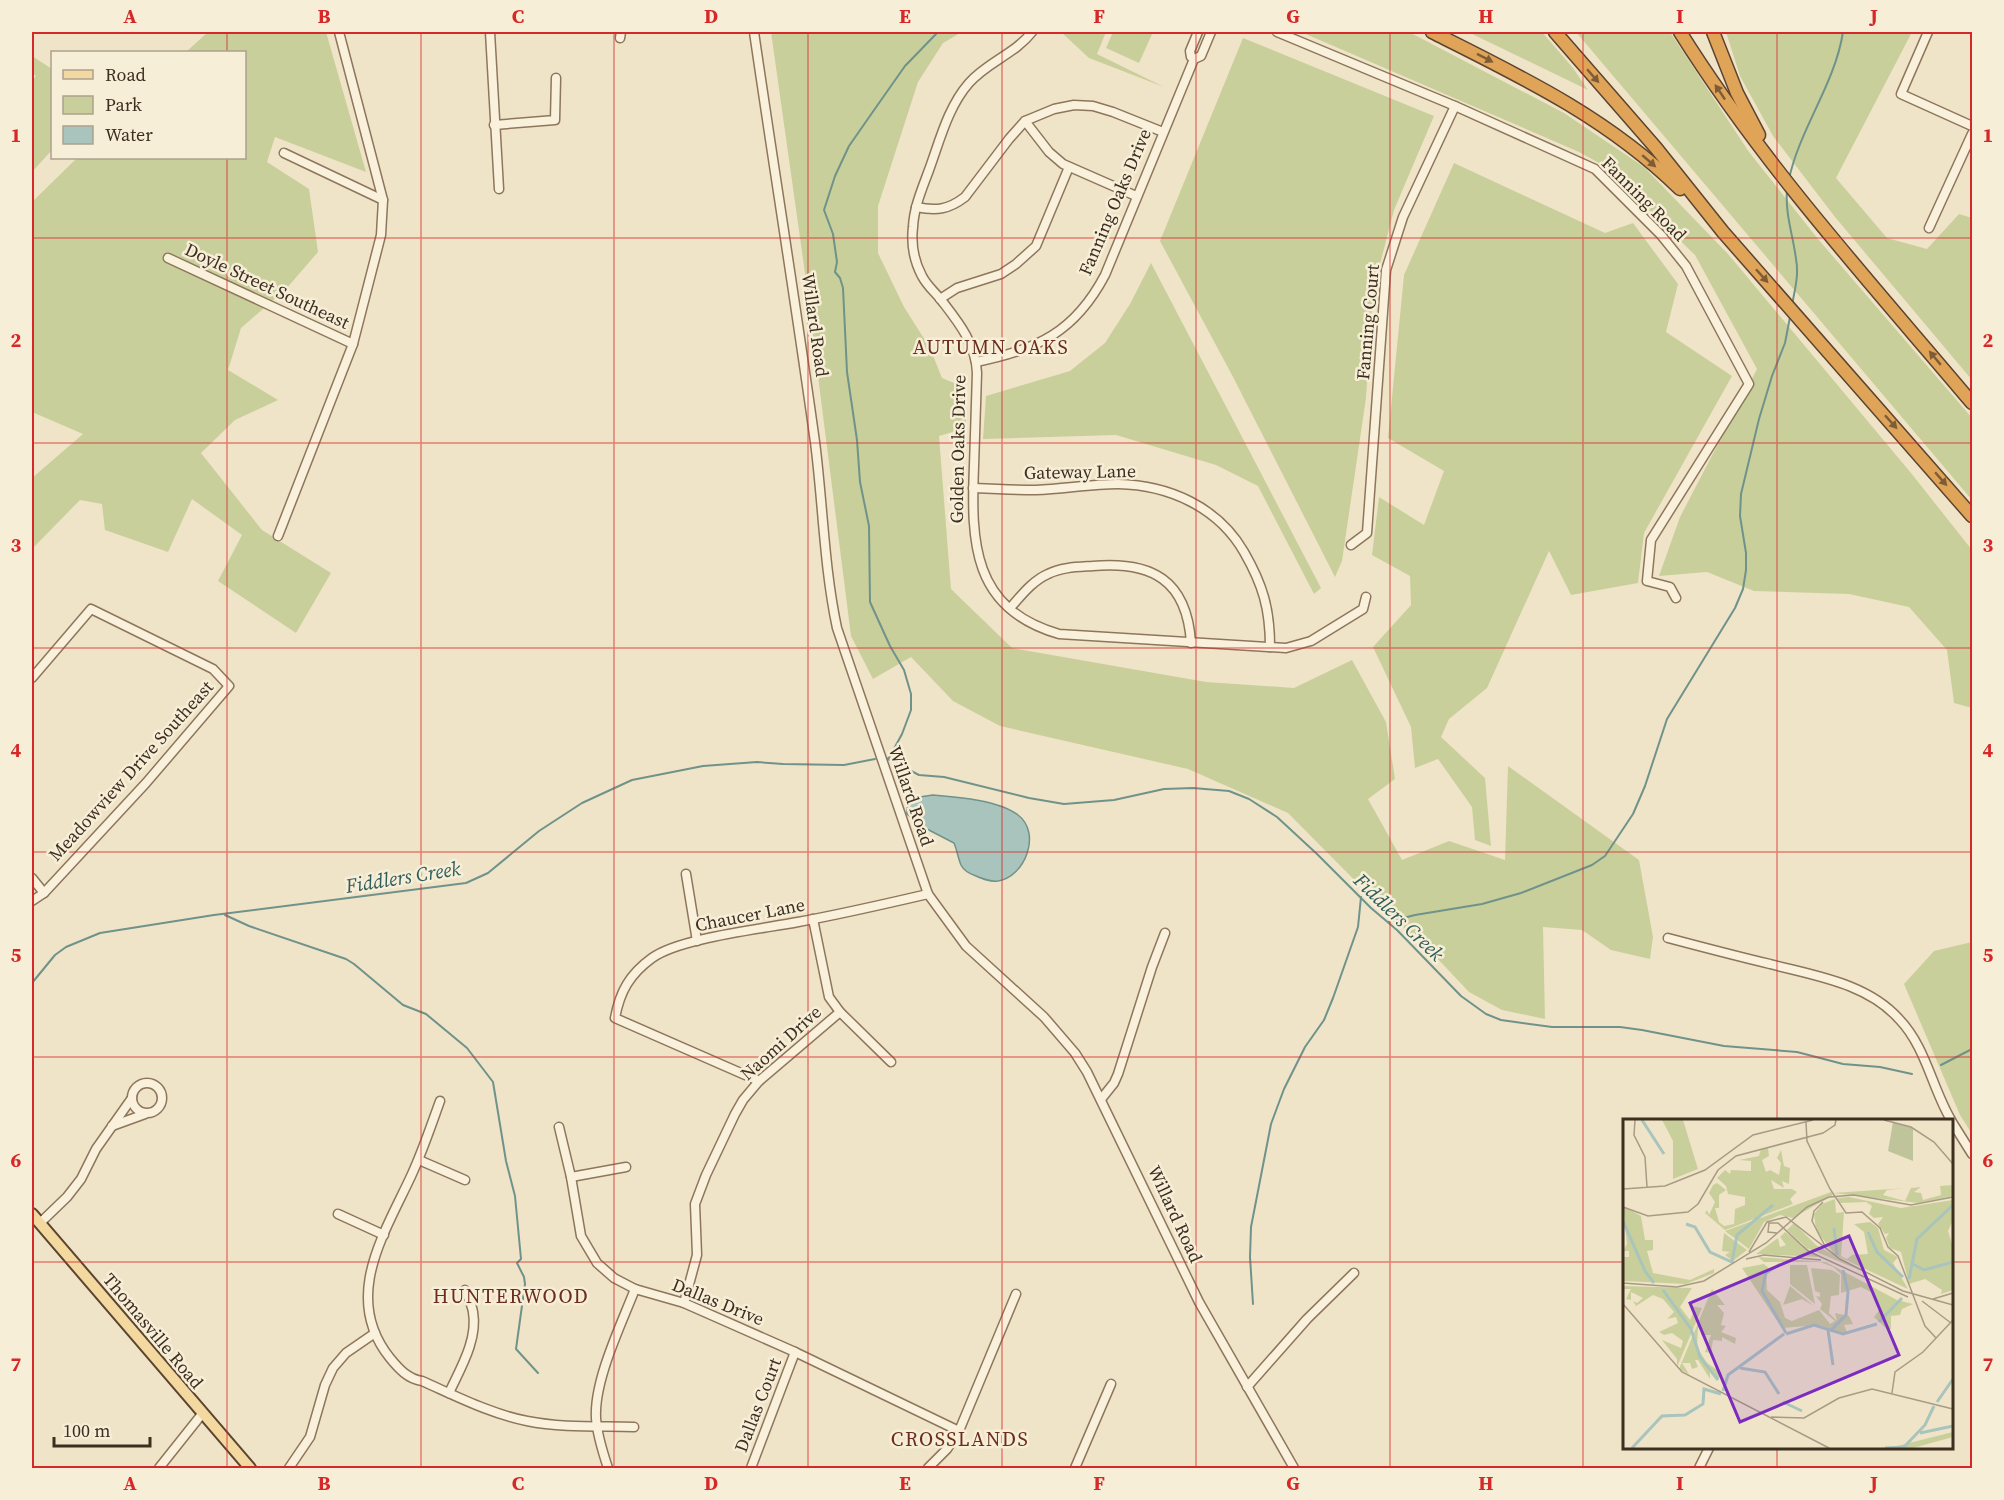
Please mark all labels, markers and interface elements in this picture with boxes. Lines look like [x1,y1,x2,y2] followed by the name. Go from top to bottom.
[123,2,137,30] text: A
[317,2,331,30] text: B
[512,2,524,30] text: C
[704,2,718,30] text: D
[899,2,911,30] text: E
[1093,2,1105,30] text: F
[1286,2,1300,30] text: G
[1478,2,1494,30] text: H
[1676,2,1684,30] text: I
[1868,2,1878,30] text: J
[51,51,246,159] legend
[1476,53,1493,63] one-way arrow
[105,62,146,87] text: Road
[1586,68,1599,83] one-way arrow
[1715,84,1726,100] one-way arrow
[105,92,142,117] text: Park
[11,121,21,149] text: 1
[1983,121,1993,149] text: 1
[105,122,153,147] text: Water
[1072,125,1157,279] street label: Fanning Oaks Drive
[1596,151,1692,247] street label: Fanning Road
[1642,154,1657,168] one-way arrow
[181,236,354,335] street label: Doyle Street Southeast
[1350,263,1385,381] street label: Fanning Court
[1755,268,1768,283] one-way arrow
[796,271,835,378] street label: Willard Road
[11,326,22,354] text: 2
[1983,326,1994,354] text: 2
[913,333,1069,361] district label: AUTUMN OAKS
[1928,350,1941,366] one-way arrow
[944,374,971,524] street label: Golden Oaks Drive
[1884,414,1897,429] one-way arrow
[1024,458,1136,485] street label: Gateway Lane
[1934,471,1947,487] one-way arrow
[11,531,22,559] text: 3
[1983,531,1994,559] text: 3
[43,675,219,866] street label: Meadowview Drive Southeast
[11,736,22,764] text: 4
[1983,736,1994,764] text: 4
[883,742,940,849] street label: Willard Road
[343,854,463,900] water label: Fiddlers Creek
[1347,866,1451,968] water label: Fiddlers Creek
[693,892,807,937] street label: Chaucer Lane
[11,941,22,969] text: 5
[1983,941,1994,969] text: 5
[735,999,827,1086] street label: Naomi Drive
[1623,1119,1953,1449] inset map
[11,1146,22,1174] text: 6
[1983,1146,1994,1174] text: 6
[1142,1161,1209,1266] street label: Willard Road
[97,1267,209,1394] street label: Thomasville Road
[669,1272,768,1331] street label: Dallas Drive
[433,1282,589,1310] district label: HUNTERWOOD
[11,1350,22,1378] text: 7
[1983,1350,1994,1378] text: 7
[728,1354,787,1456] street label: Dallas Court
[54,1410,150,1448] scale bar
[63,1418,110,1443] text: 100 m
[891,1425,1029,1453] district label: CROSSLANDS
[123,1469,137,1497] text: A
[317,1469,331,1497] text: B
[512,1469,524,1497] text: C
[704,1469,718,1497] text: D
[899,1469,911,1497] text: E
[1093,1469,1105,1497] text: F
[1286,1469,1300,1497] text: G
[1478,1469,1494,1497] text: H
[1676,1469,1684,1497] text: I
[1868,1469,1878,1497] text: J

